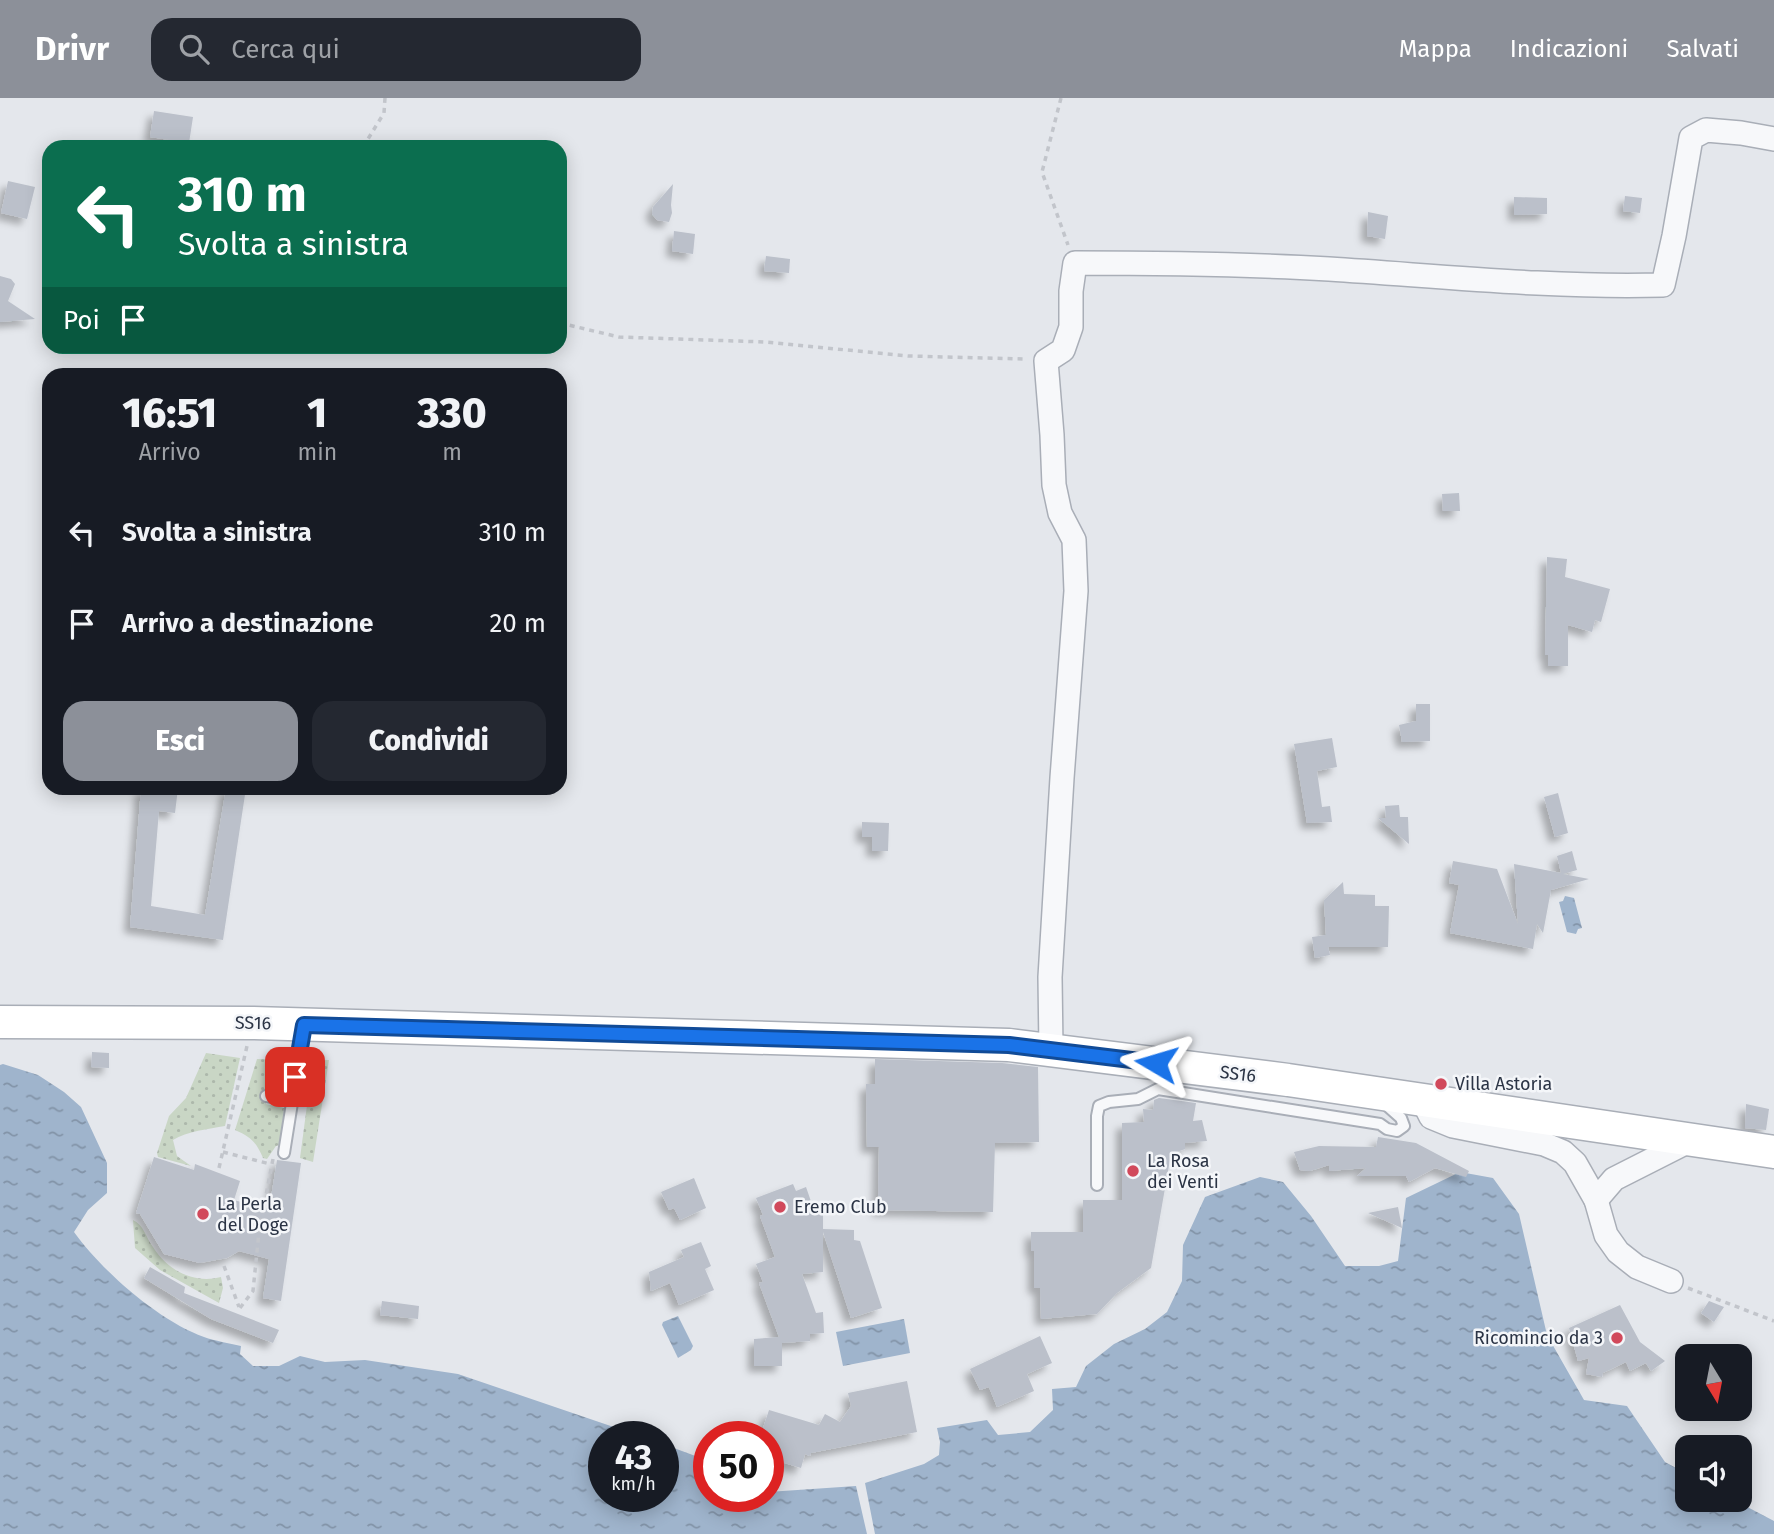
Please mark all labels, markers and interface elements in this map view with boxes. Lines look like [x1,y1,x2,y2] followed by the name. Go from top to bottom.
[151,18,641,81] search box
[35,29,109,69] text: Drivr
[175,30,213,68] icon: search
[231,34,340,65] text: Cerca qui
[1399,35,1472,63] text: Mappa
[1510,35,1628,63] text: Indicazioni
[1666,35,1739,63] text: Salvati
[178,165,307,224] text: 310 m
[63,168,154,259] icon: left
[178,225,409,263] text: Svolta a sinistra
[114,301,152,339] icon: arrive
[63,305,100,336] text: Poi
[122,388,217,438] text: 16:51
[307,388,327,438] text: 1
[417,388,487,438] text: 330
[139,438,201,466] text: Arrivo
[297,438,337,466] text: min
[442,438,462,466] text: m
[63,514,101,552] icon: left
[122,517,312,548] text: Svolta a sinistra
[479,517,546,548] text: 310 m
[63,605,101,643] icon: arrive
[122,608,373,639] text: Arrivo a destinazione
[489,608,546,639] text: 20 m
[63,701,298,781] button: Esci
[312,701,546,781] button: Condividi
[235,1012,271,1034] street label: SS16
[1119,1026,1193,1100] position arrow
[265,1047,325,1107] pin
[276,1058,314,1096] icon: arrive
[1219,1061,1257,1087] street label: SS16
[1455,1073,1552,1095] place label: Villa Astoria
[1433,1076,1449,1092] marker: Villa Astoria
[1147,1150,1219,1193] place label: La Rosa dei Venti
[1125,1163,1141,1179] marker: La Rosa dei Venti
[217,1193,289,1236] place label: La Perla del Doge
[794,1196,887,1218] place label: Eremo Club
[772,1199,788,1215] marker: Eremo Club
[195,1206,211,1222] marker: La Perla del Doge
[1474,1327,1603,1349] place label: Ricomincio da 3
[1609,1330,1625,1346] marker: Ricomincio da 3
[1675,1344,1752,1421] north arrow
[1675,1344,1752,1512] map controls
[693,1421,784,1512] speed limit sign: 50
[1675,1435,1752,1512] button: sound
[615,1436,652,1478] text: 43
[611,1473,656,1495] text: km/h

